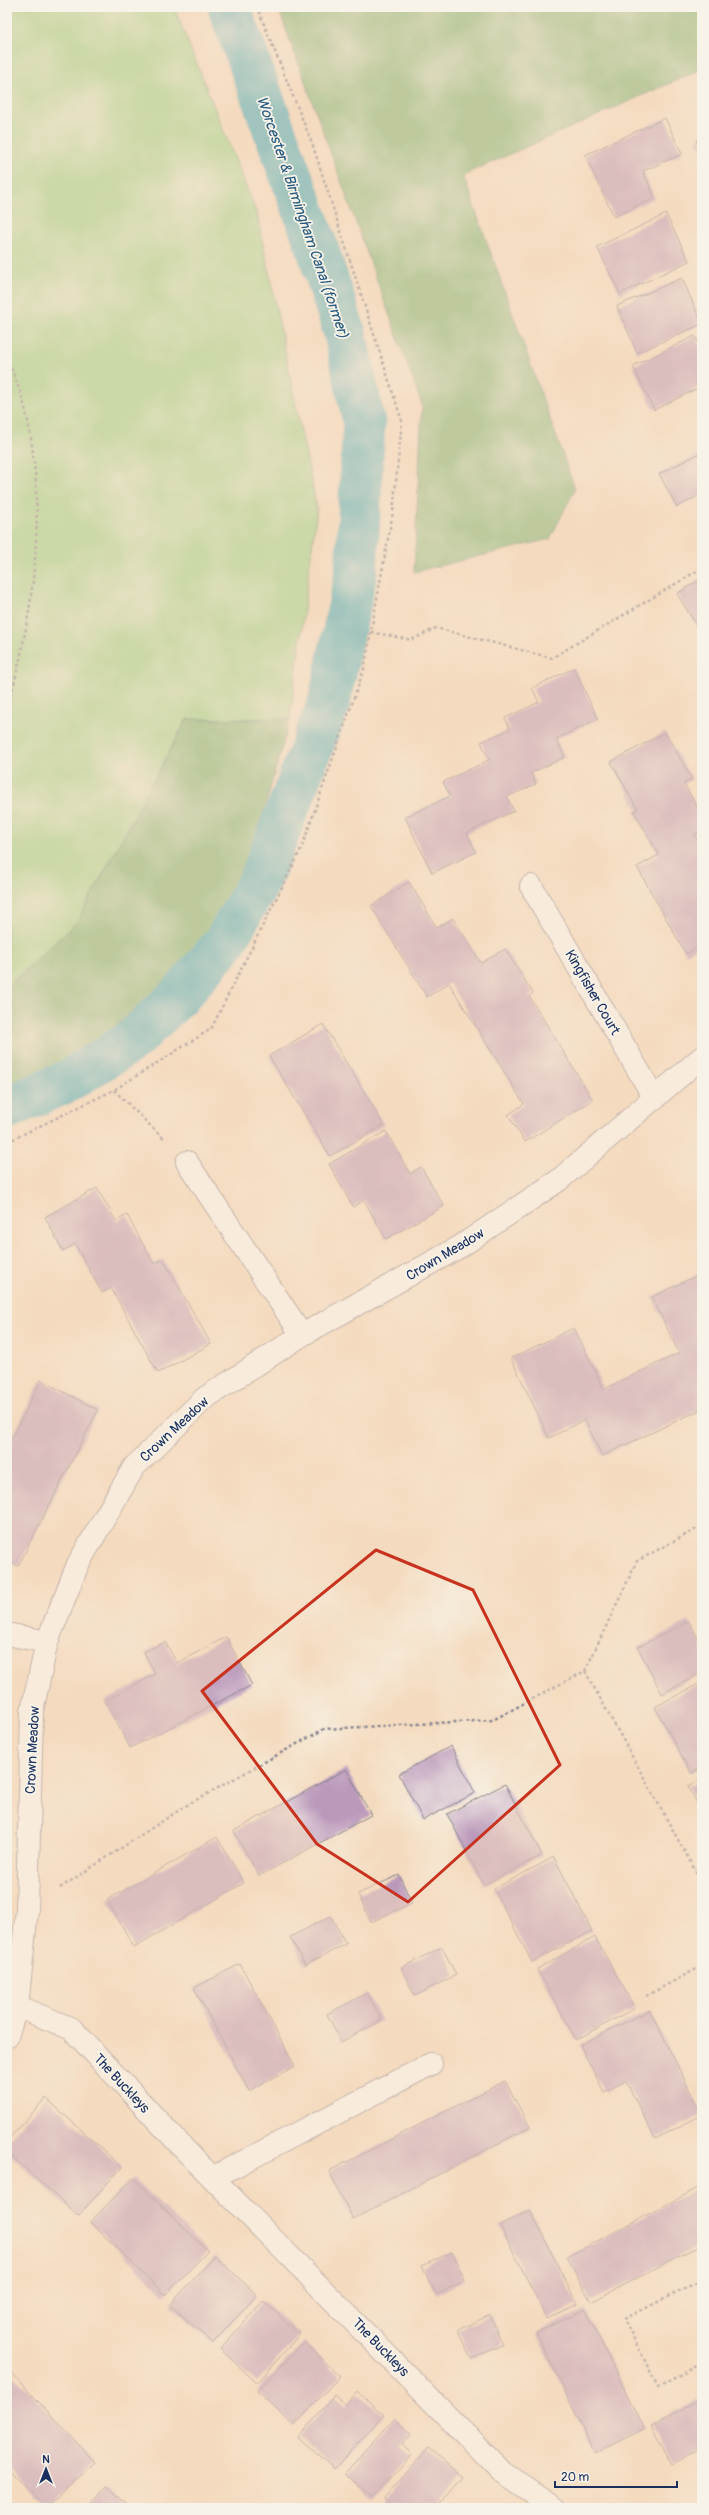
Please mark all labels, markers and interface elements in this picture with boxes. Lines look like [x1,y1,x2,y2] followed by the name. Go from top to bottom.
[252,94,353,341] water label: Worcester & Birmingham Canal (former)
[561,947,624,1038] street label: Kingfisher Court
[403,1224,488,1284] street label: Crown Meadow
[136,1393,213,1466] street label: Crown Meadow
[22,1705,43,1794] street label: Crown Meadow
[90,2050,154,2117] street label: The Buckleys
[349,2315,413,2381] street label: The Buckleys
[26,2449,66,2489] north arrow
[42,2453,50,2466] text: N
[555,2463,677,2489] scale bar
[561,2470,590,2485] text: 20 m

